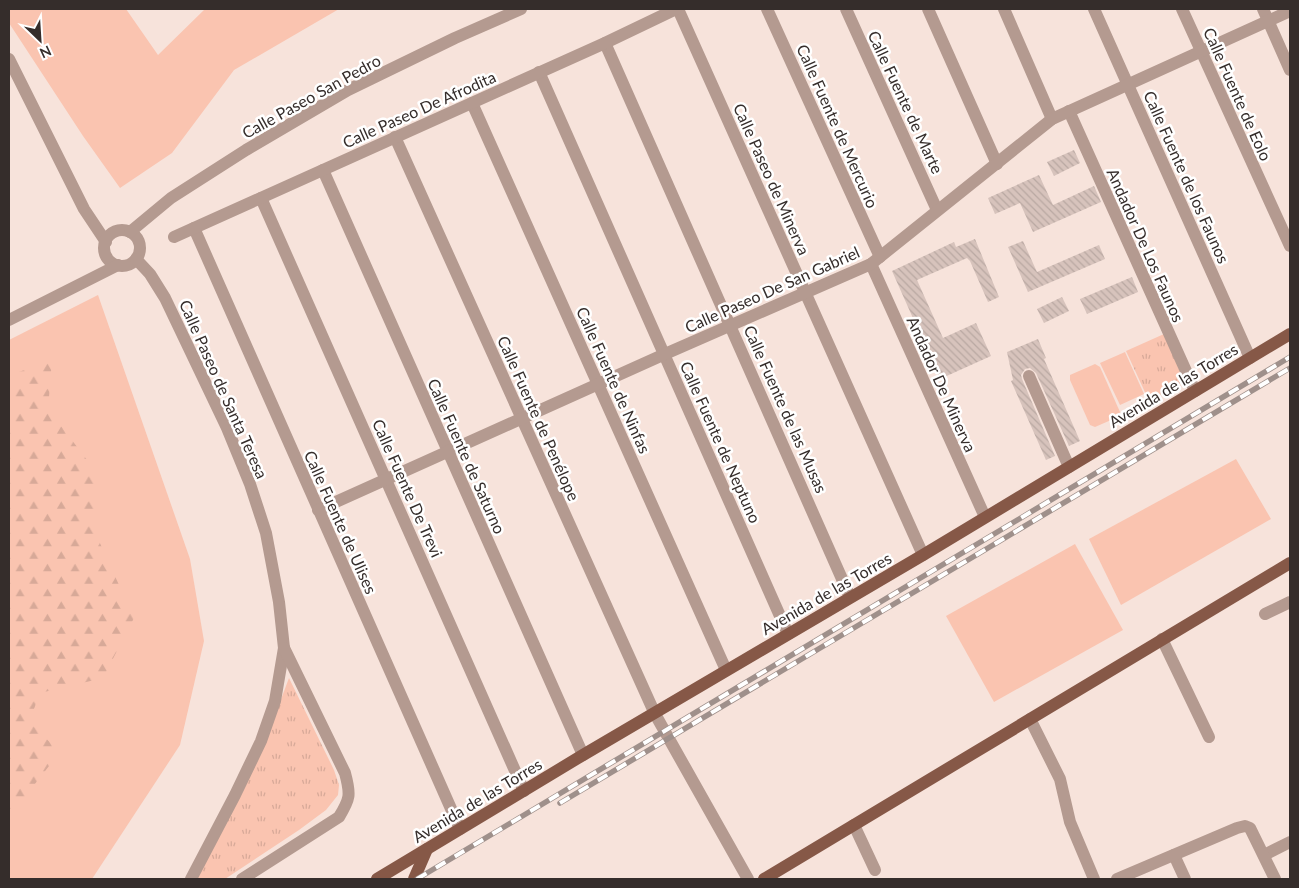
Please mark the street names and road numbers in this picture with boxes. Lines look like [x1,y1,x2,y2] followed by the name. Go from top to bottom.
[1200,24,1276,164] street label: Calle Fuente de Eolo
[864,27,948,177] street label: Calle Fuente de Marte
[793,41,883,211] street label: Calle Fuente de Mercurio
[238,50,384,142] street label: Calle Paseo San Pedro
[339,67,499,151] street label: Calle Paseo De Afrodita
[1140,88,1234,266] street label: Calle Fuente de los Faunos
[730,100,814,258] street label: Calle Paseo de Minerva
[1104,165,1189,325] street label: Andador De Los Faunos
[682,242,862,336] street label: Calle Paseo De San Gabriel
[176,297,272,481] street label: Calle Paseo de Santa Teresa
[573,304,655,456] street label: Calle Fuente de Ninfas
[903,313,981,455] street label: Andador De Minerva
[740,322,832,496] street label: Calle Fuente de las Musas
[494,333,584,503] street label: Calle Fuente de Penélope
[1105,339,1241,431] street label: Avenida de las Torres
[677,358,765,526] street label: Calle Fuente de Neptuno
[424,375,510,537] street label: Calle Fuente de Saturno
[369,416,447,560] street label: Calle Fuente De Trevi
[301,448,381,597] street label: Calle Fuente de Ulises
[757,548,895,638] street label: Avenida de las Torres
[409,754,545,846] street label: Avenida de las Torres

